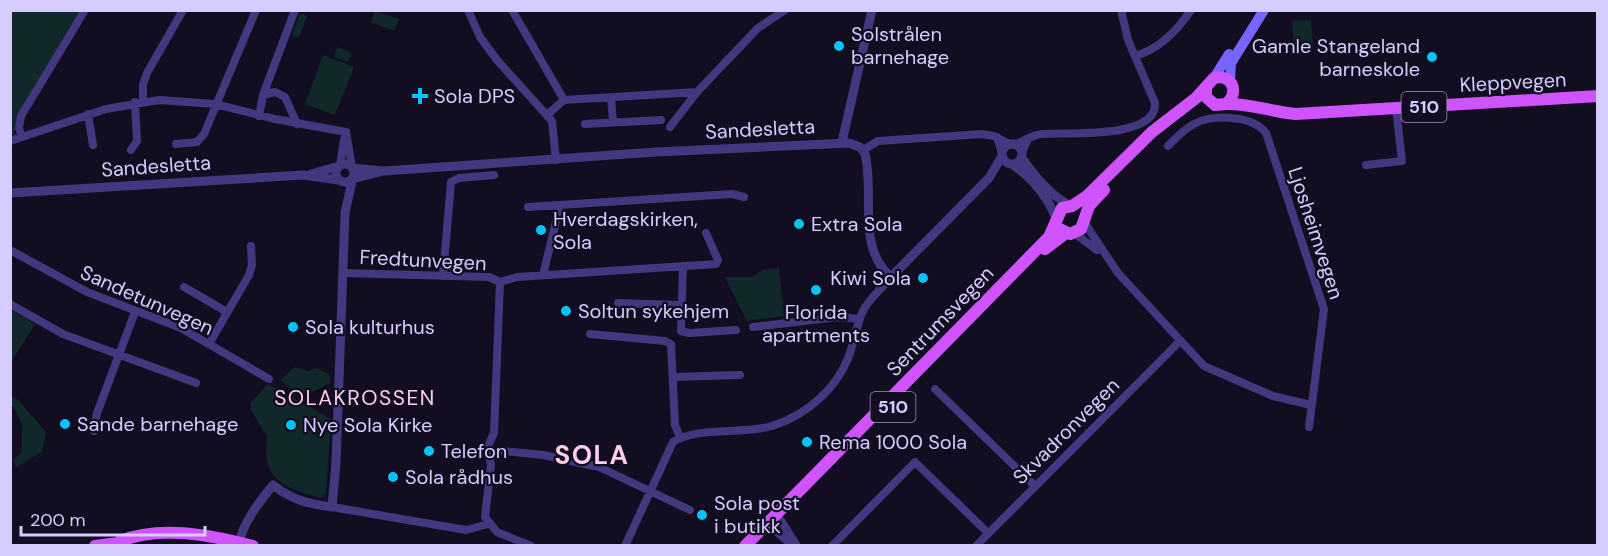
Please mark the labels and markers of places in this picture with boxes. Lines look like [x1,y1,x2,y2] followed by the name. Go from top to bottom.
[851,21,949,70] place label: Solstrålen barnehage
[1252,33,1420,82] place label: Gamle Stangeland barneskole
[832,39,846,53] marker: Solstrålen barnehage
[1425,50,1439,64] marker: Gamle Stangeland barneskole
[434,83,515,109] place label: Sola DPS
[411,87,429,105] marker: Sola DPS
[553,206,698,255] place label: Hverdagskirken, Sola
[811,211,902,237] place label: Extra Sola
[792,217,806,231] marker: Extra Sola
[534,223,548,237] marker: Hverdagskirken, Sola
[830,265,911,291] place label: Kiwi Sola
[916,271,930,285] marker: Kiwi Sola
[809,283,823,297] marker: Florida apartments
[578,298,729,324] place label: Soltun sykehjem
[762,299,870,348] place label: Florida apartments
[559,304,573,318] marker: Soltun sykehjem
[305,314,435,340] place label: Sola kulturhus
[286,320,300,334] marker: Sola kulturhus
[77,411,238,437] place label: Sande barnehage
[303,412,432,438] place label: Nye Sola Kirke
[58,417,72,431] marker: Sande barnehage
[284,418,298,432] marker: Nye Sola Kirke
[819,429,967,455] place label: Rema 1000 Sola
[800,435,814,449] marker: Rema 1000 Sola
[441,438,507,464] place label: Telefon
[422,444,436,458] marker: Telefon
[405,464,513,490] place label: Sola rådhus
[386,470,400,484] marker: Sola rådhus
[714,490,800,539] place label: Sola post i butikk
[695,508,709,522] marker: Sola post i butikk

